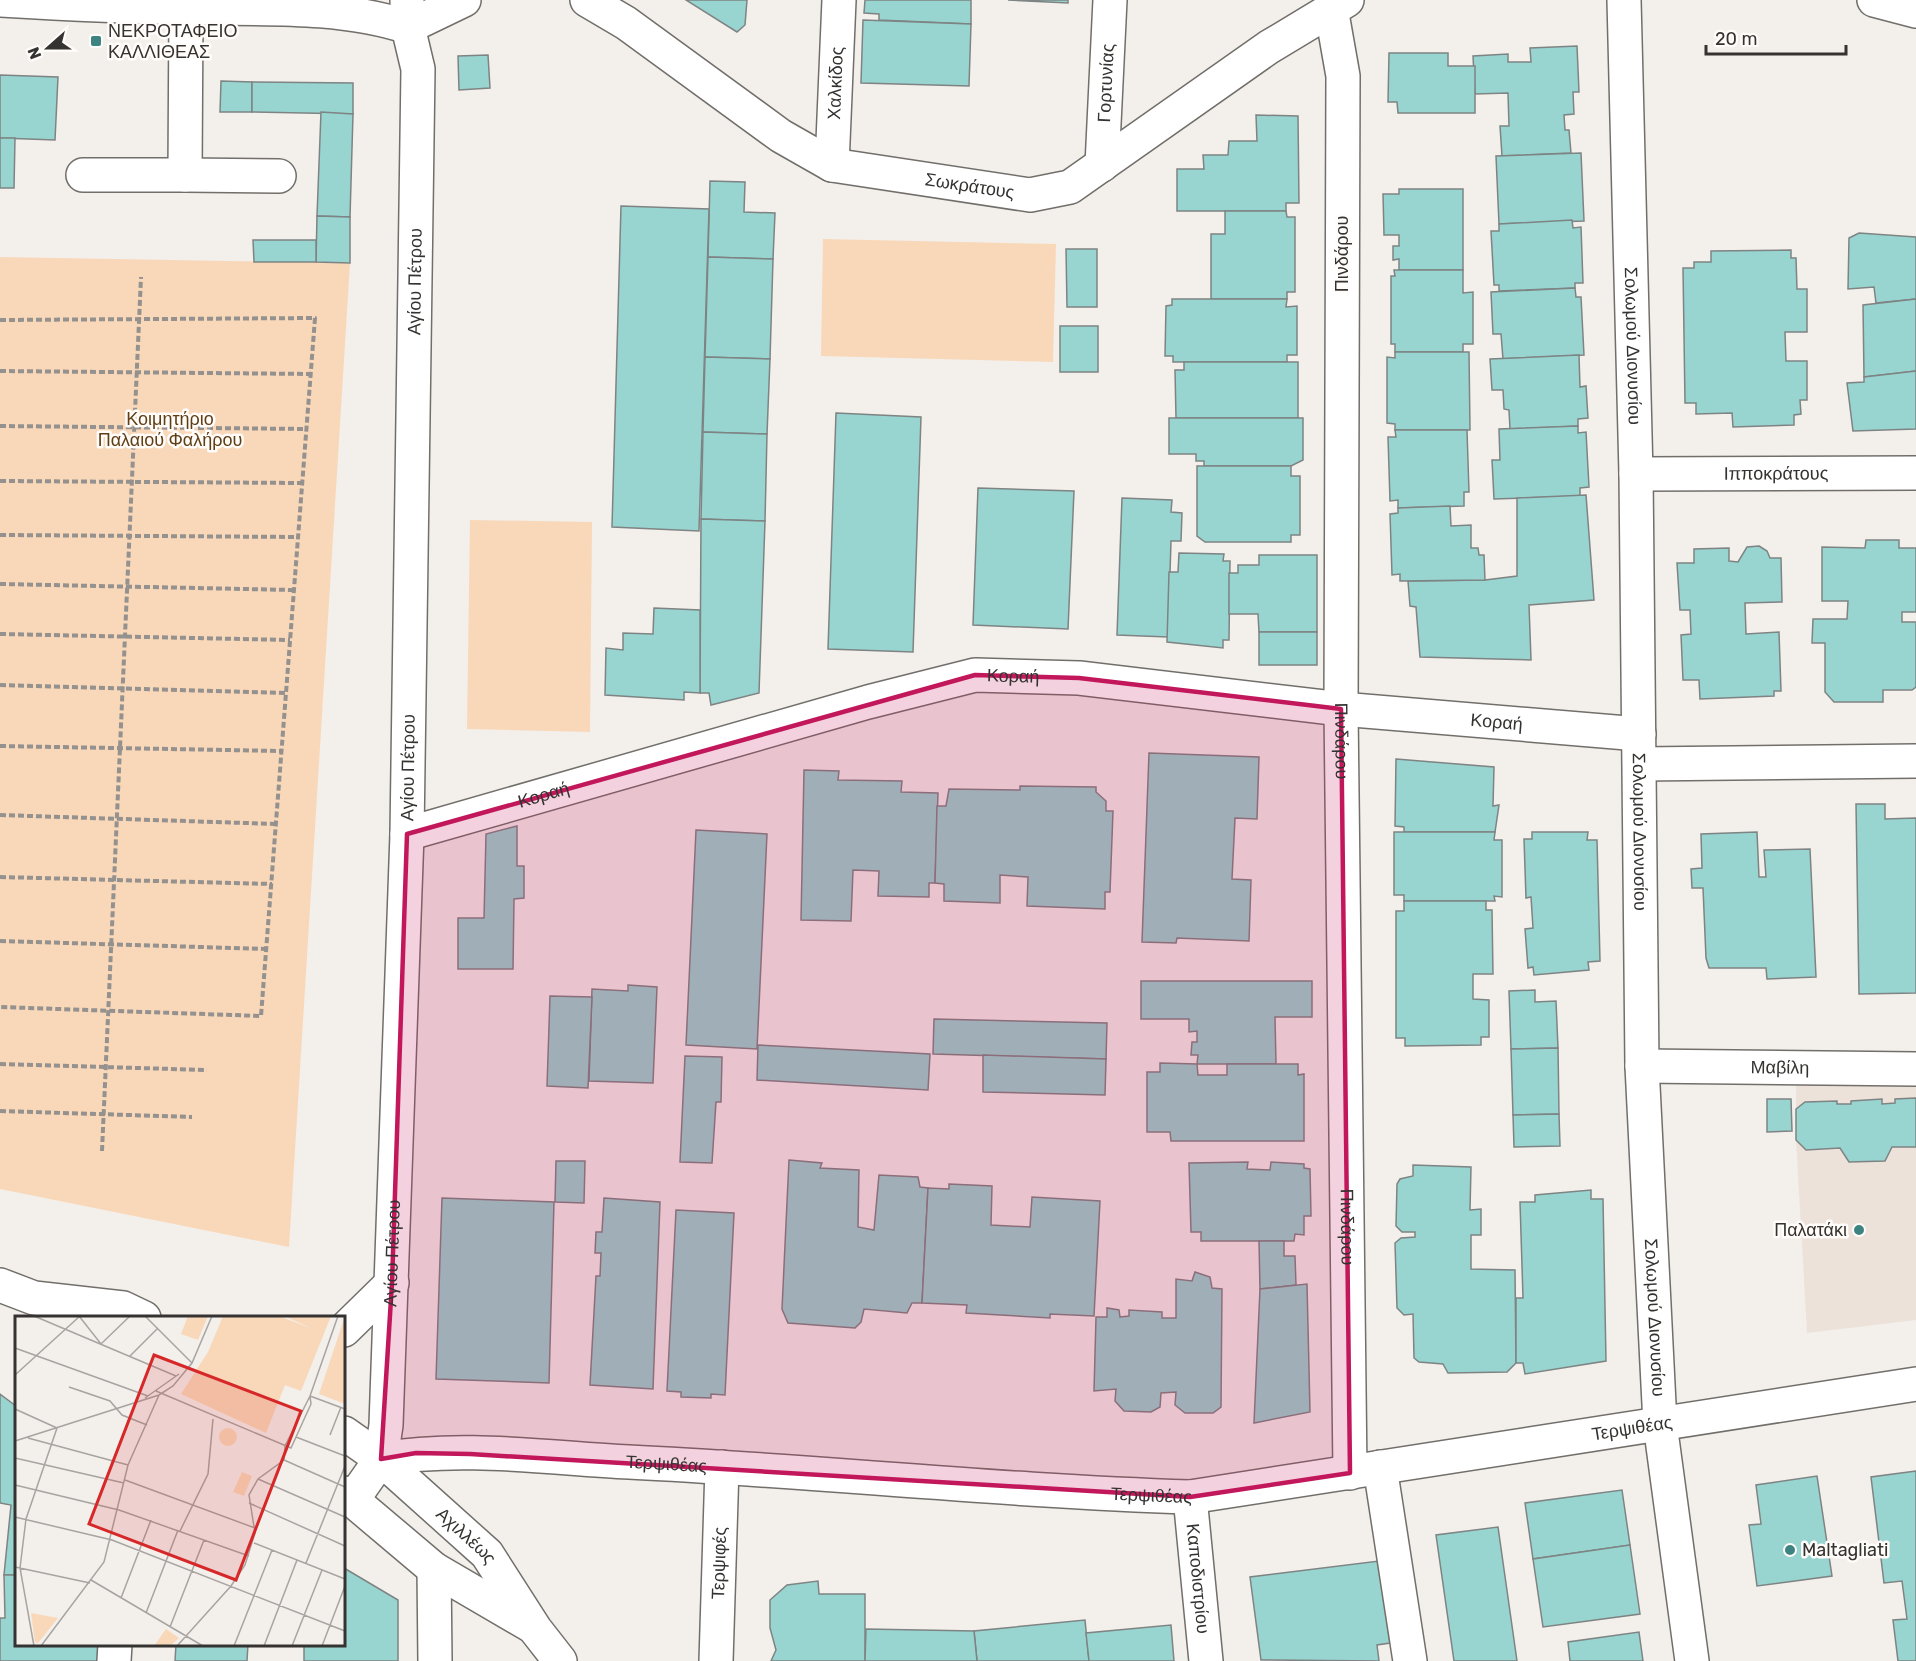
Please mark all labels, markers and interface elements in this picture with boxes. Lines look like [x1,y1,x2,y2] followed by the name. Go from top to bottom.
[18,18,78,78] north arrow
[1706,18,1846,56] scale bar
[108,20,238,63] place label: ΝΕΚΡΟΤΑΦΕΙΟ ΚΑΛΛΙΘΕΑΣ
[1715,28,1757,50] text: 20 m
[89,34,103,48] marker: ΝΕΚΡΟΤΑΦΕΙΟ ΚΑΛΛΙΘΕΑΣ
[1093,43,1119,123] street label: Γορτυνίας
[24,44,45,62] text: N
[823,46,848,120] street label: Χαλκίδος
[923,168,1016,204] street label: Σωκράτους
[1331,216,1353,292] street label: Πινδάρου
[403,228,427,335] street label: Αγίου Πέτρου
[1620,267,1646,425] street label: Σολωμού Διονυσίου
[98,408,242,451] park label: Κοιμητήριο Παλαιού Φαλήρου
[1724,462,1829,485] street label: Ιπποκράτους
[987,664,1040,688] street label: Κοραή
[1330,703,1353,779] street label: Πινδάρου
[1470,709,1524,735] street label: Κοραή
[396,714,420,821] street label: Αγίου Πέτρου
[1628,753,1651,911] street label: Σολωμού Διονυσίου
[515,777,572,813] street label: Κοραή
[1750,1056,1810,1079] street label: Μαβίλη
[1336,1189,1359,1265] street label: Πινδάρου
[379,1199,405,1307] street label: Αγίου Πέτρου
[1774,1219,1847,1241] place label: Παλατάκι
[1852,1223,1866,1237] marker: Παλατάκι
[1640,1238,1670,1397] street label: Σολωμού Διονυσίου
[15,1316,345,1646] inset map
[1590,1411,1674,1445] street label: Τερψιθέας
[625,1451,708,1477] street label: Τερψιθέας
[1110,1483,1193,1508] street label: Τερψιθέας
[432,1503,501,1568] street label: Αχιλλέως
[1182,1522,1214,1635] street label: Καποδιστρίου
[707,1526,731,1600] street label: Τερψιφές
[1802,1539,1888,1561] place label: Maltagliati
[1783,1543,1797,1557] marker: Maltagliati

